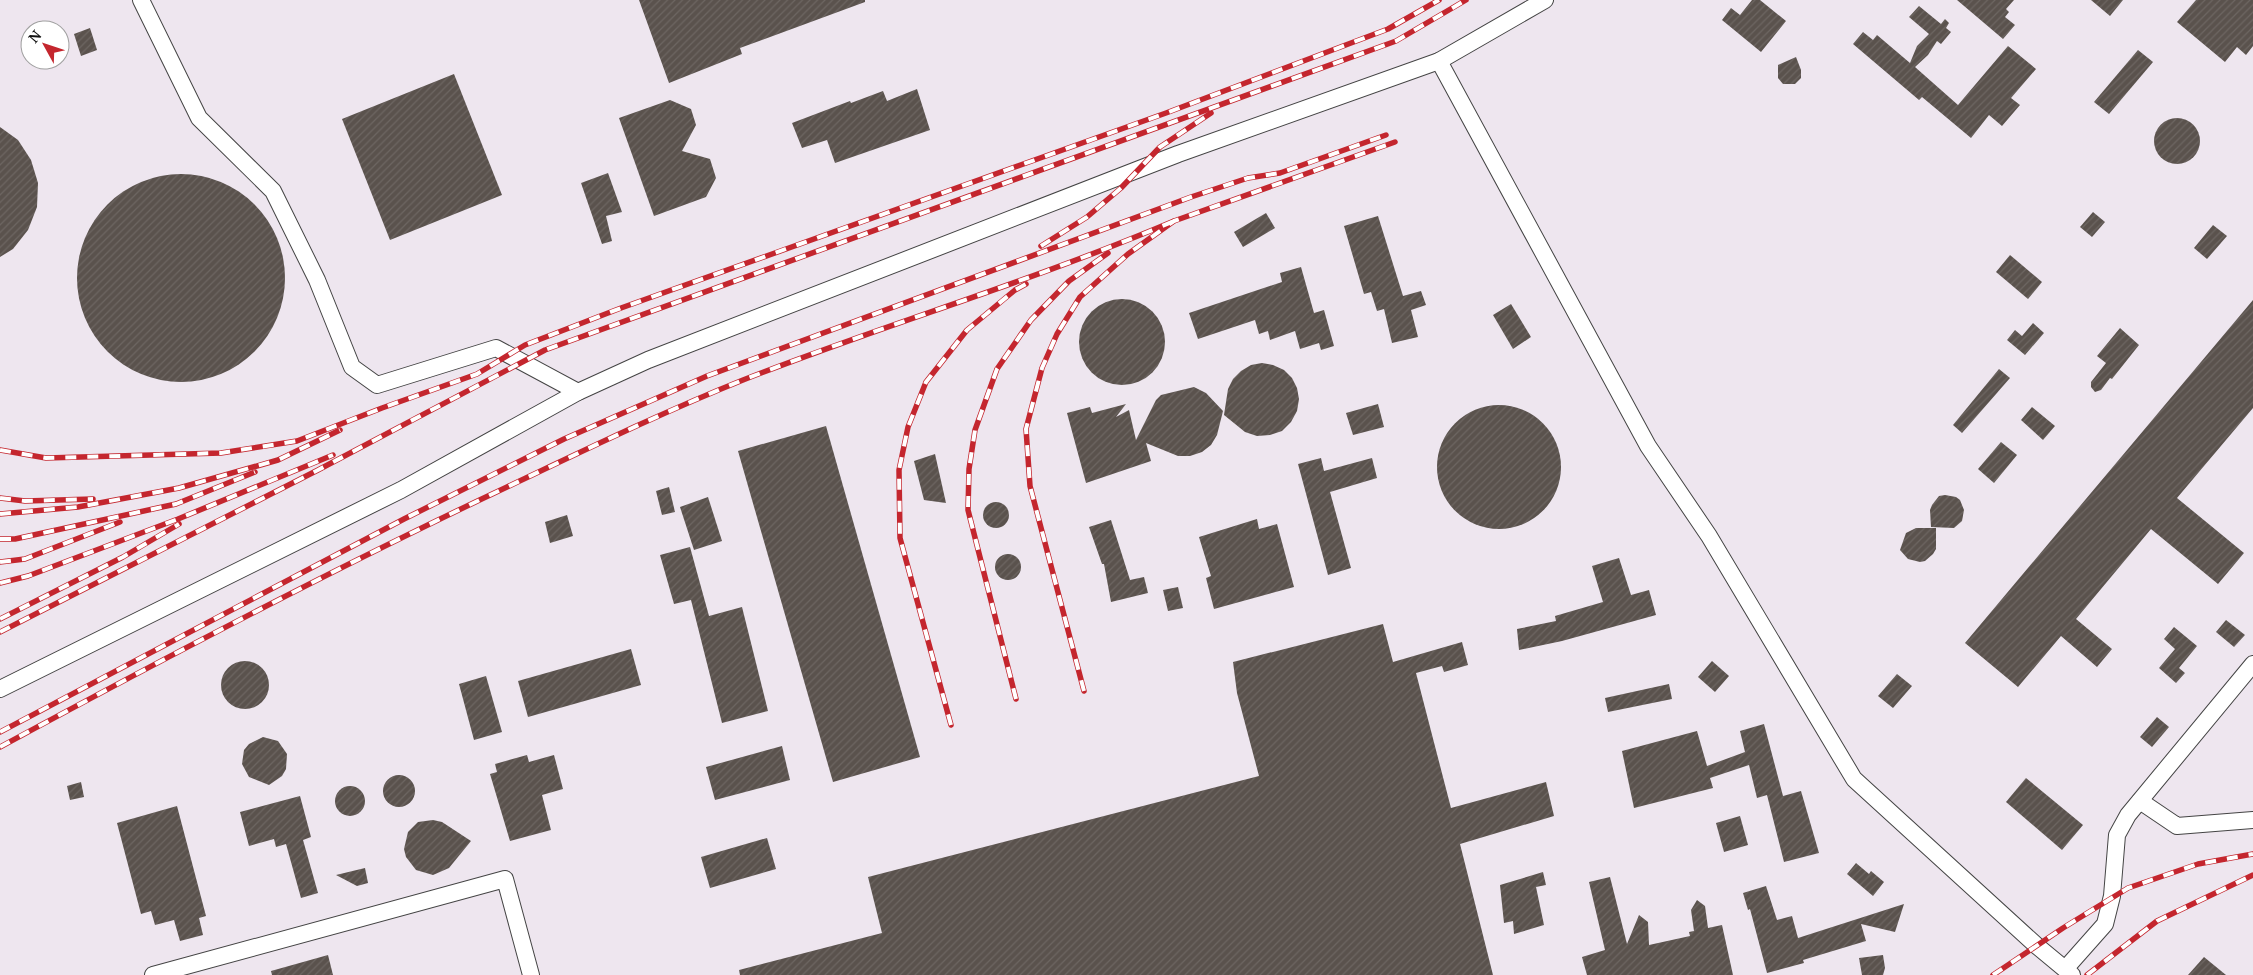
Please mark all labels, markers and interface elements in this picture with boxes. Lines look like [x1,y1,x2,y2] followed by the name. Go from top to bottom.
[20,20,70,70] north arrow
[24,26,45,47] text: N

